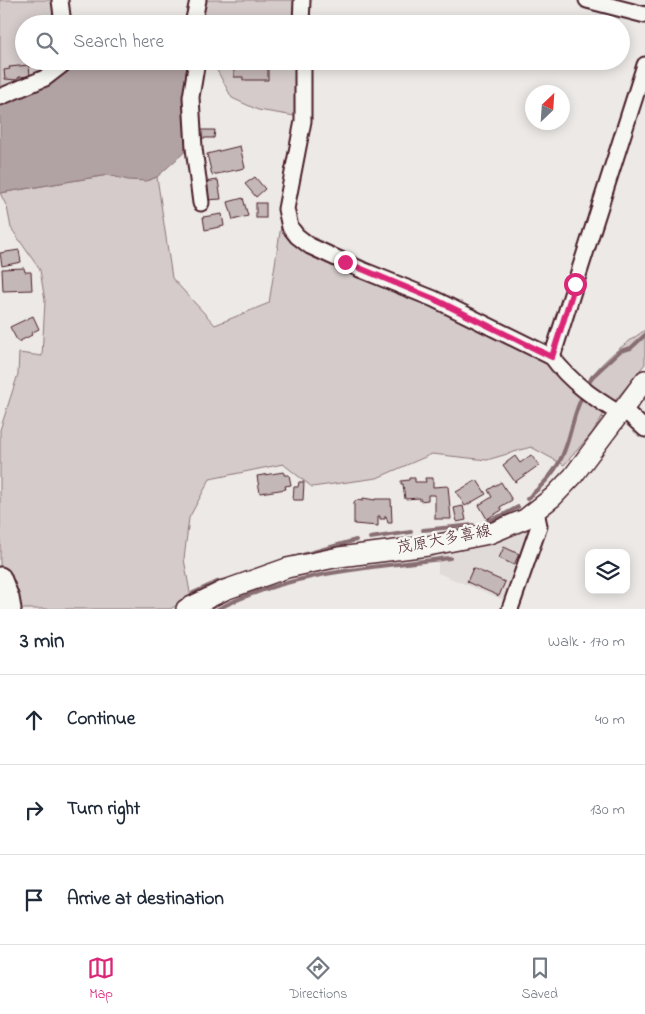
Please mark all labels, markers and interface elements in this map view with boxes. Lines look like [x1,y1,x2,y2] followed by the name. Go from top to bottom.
[15,15,630,70] search box
[33,29,61,57] icon: search
[73,29,164,56] text: Search here
[525,85,570,130] north arrow
[334,251,357,274] route end
[564,273,587,296] route start
[395,519,493,561] street label: 茂原大多喜線
[585,549,630,594] map controls
[585,549,630,594] button: layers
[20,627,64,657] text: 3 min
[548,630,625,654] text: Walk · 170 m
[20,706,48,734] icon: ahead
[67,706,135,733] text: Continue
[595,708,625,732] text: 40 m
[20,796,48,824] icon: right
[67,796,140,823] text: Turn right
[590,798,625,822] text: 130 m
[20,886,48,914] icon: arrive
[67,886,224,913] text: Arrive at destination
[87,954,115,1005] tab: Map
[289,954,347,1005] tab: Directions
[521,954,558,1005] tab: Saved

